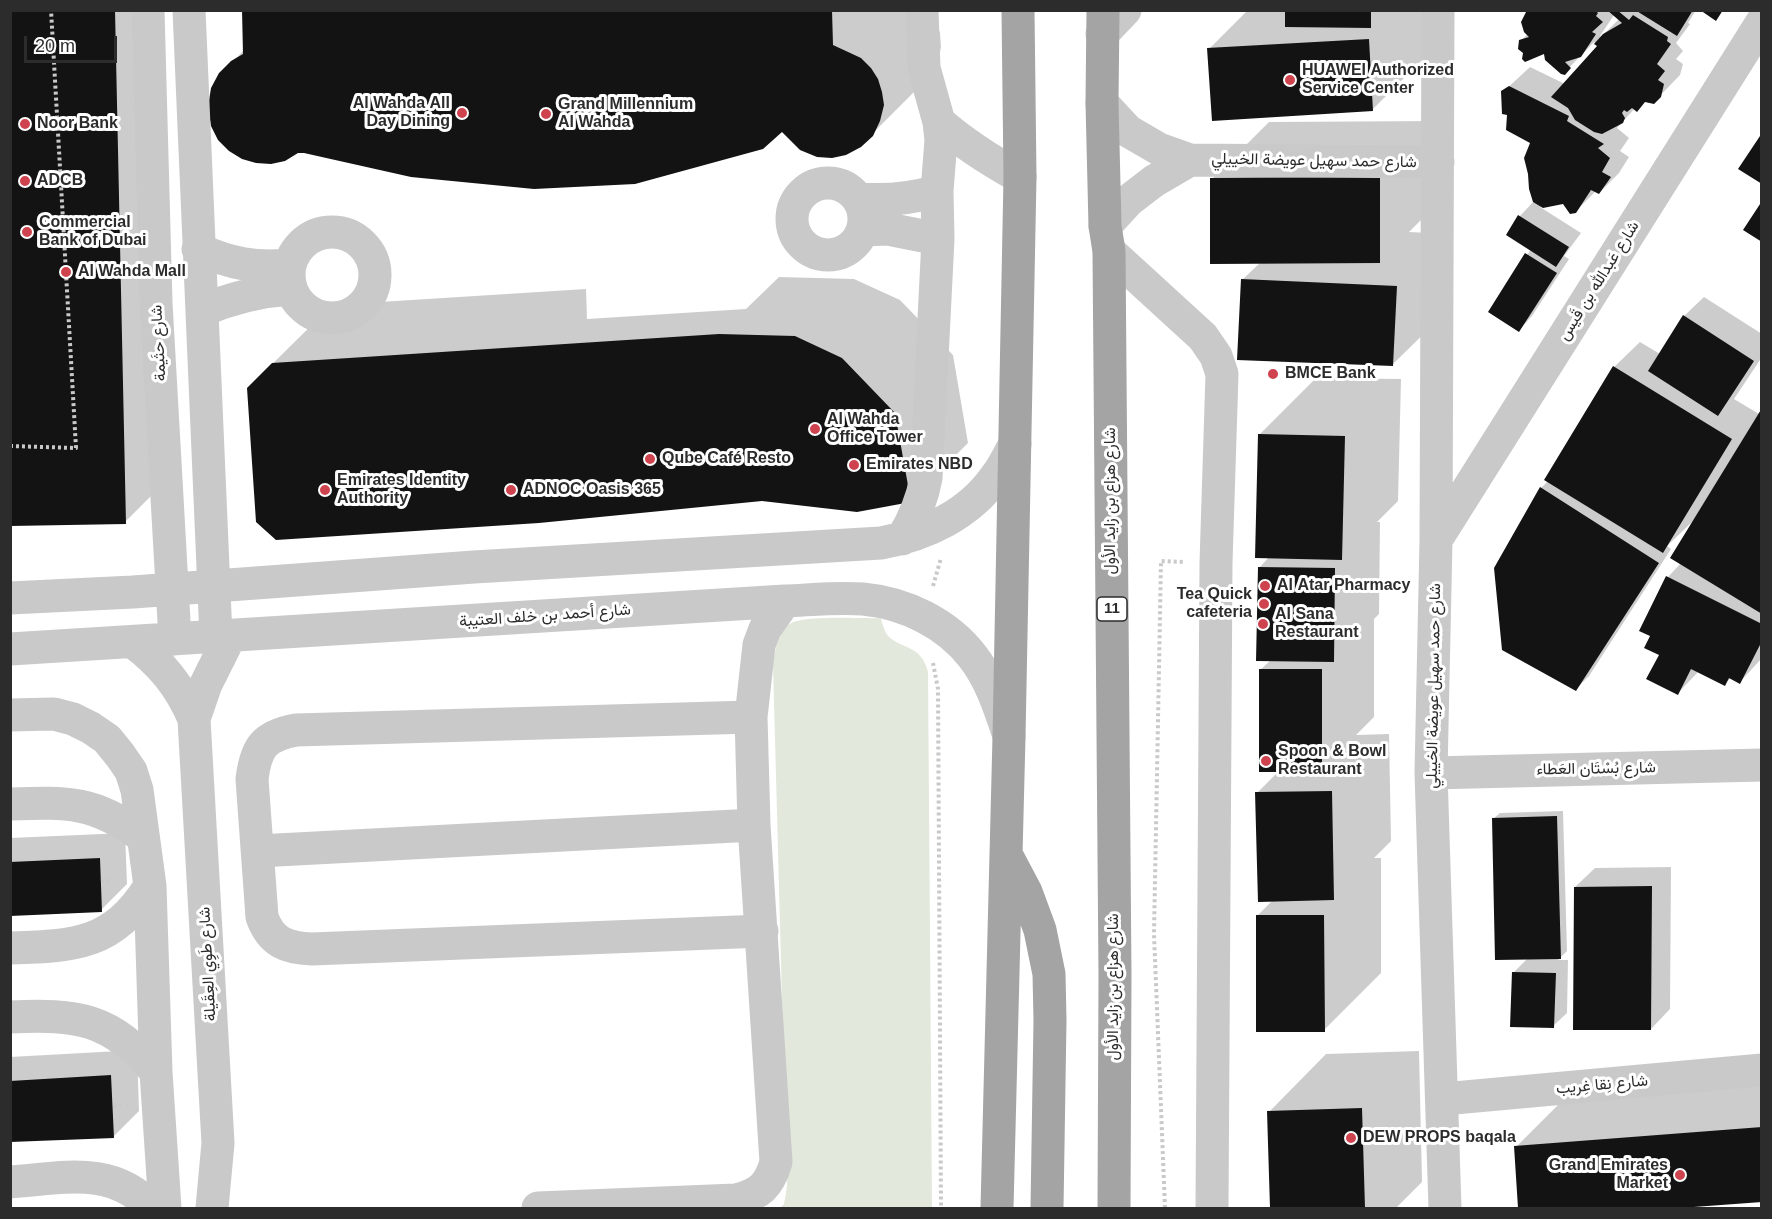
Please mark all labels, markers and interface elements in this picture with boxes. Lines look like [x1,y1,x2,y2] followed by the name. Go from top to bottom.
[27,24,120,62] scale bar
[35,36,75,56] text: 20 m
[1302,61,1454,99] place label: HUAWEI Authorized Service Center
[1283,73,1297,87] marker: HUAWEI Authorized Service Center
[353,94,450,132] place label: Al Wahda All Day Dining
[558,95,693,133] place label: Grand Millennium Al Wahda
[455,106,469,120] marker: Al Wahda All Day Dining
[539,107,553,121] marker: Grand Millennium Al Wahda
[37,114,118,134] place label: Noor Bank
[18,117,32,131] marker: Noor Bank
[1211,150,1417,172] street label: شارع حمد سهيل عويضة الخييلي
[37,171,83,191] place label: ADCB
[18,174,32,188] marker: ADCB
[39,213,147,251] place label: Commercial Bank of Dubai
[1555,218,1643,344] street label: شارع عَبدالله بن قَيس
[20,225,34,239] marker: Commercial Bank of Dubai
[78,262,186,282] place label: Al Wahda Mall
[59,265,73,279] marker: Al Wahda Mall
[147,304,171,382] street label: شارع حثَيمة
[1285,364,1376,384] place label: BMCE Bank
[1266,367,1280,381] marker: BMCE Bank
[827,410,923,448] place label: Al Wahda Office Tower
[808,422,822,436] marker: Al Wahda Office Tower
[1101,427,1121,575] street label: شارع هزاع بن زايد الأول
[662,449,791,469] place label: Qube Café Resto
[643,452,657,466] marker: Qube Café Resto
[866,455,973,475] place label: Emirates NBD
[847,458,861,472] marker: Emirates NBD
[337,471,466,509] place label: Emirates Identity Authority
[523,480,661,500] place label: ADNOC Oasis 365
[318,483,332,497] marker: Emirates Identity Authority
[504,483,518,497] marker: ADNOC Oasis 365
[1277,576,1410,596] place label: Al Atar Pharmacy
[1258,579,1272,593] marker: Al Atar Pharmacy
[1423,583,1445,789] street label: شارع حمد سهيل عويضة الخييلي
[1177,585,1252,623] place label: Tea Quick cafeteria
[1097,597,1127,621] road number: 11
[1257,597,1271,611] marker: Tea Quick cafeteria
[459,600,631,632] street label: شارع أحمد بن خلف العتيبة
[1275,605,1359,643] place label: Al Sana Restaurant
[1256,617,1270,631] marker: Al Sana Restaurant
[1278,742,1386,780] place label: Spoon & Bowl Restaurant
[1259,754,1273,768] marker: Spoon & Bowl Restaurant
[1536,758,1656,780] street label: شارع بُسْتَان العَطاء
[195,906,221,1022] street label: شارع طَوِي العِقَيلة
[1104,913,1124,1061] street label: شارع هزاع بن زايد الأول
[1555,1071,1649,1099] street label: شارع نِقا غِريب
[1363,1128,1516,1148] place label: DEW PROPS baqala
[1344,1131,1358,1145] marker: DEW PROPS baqala
[1549,1156,1668,1194] place label: Grand Emirates Market
[1673,1168,1687,1182] marker: Grand Emirates Market

